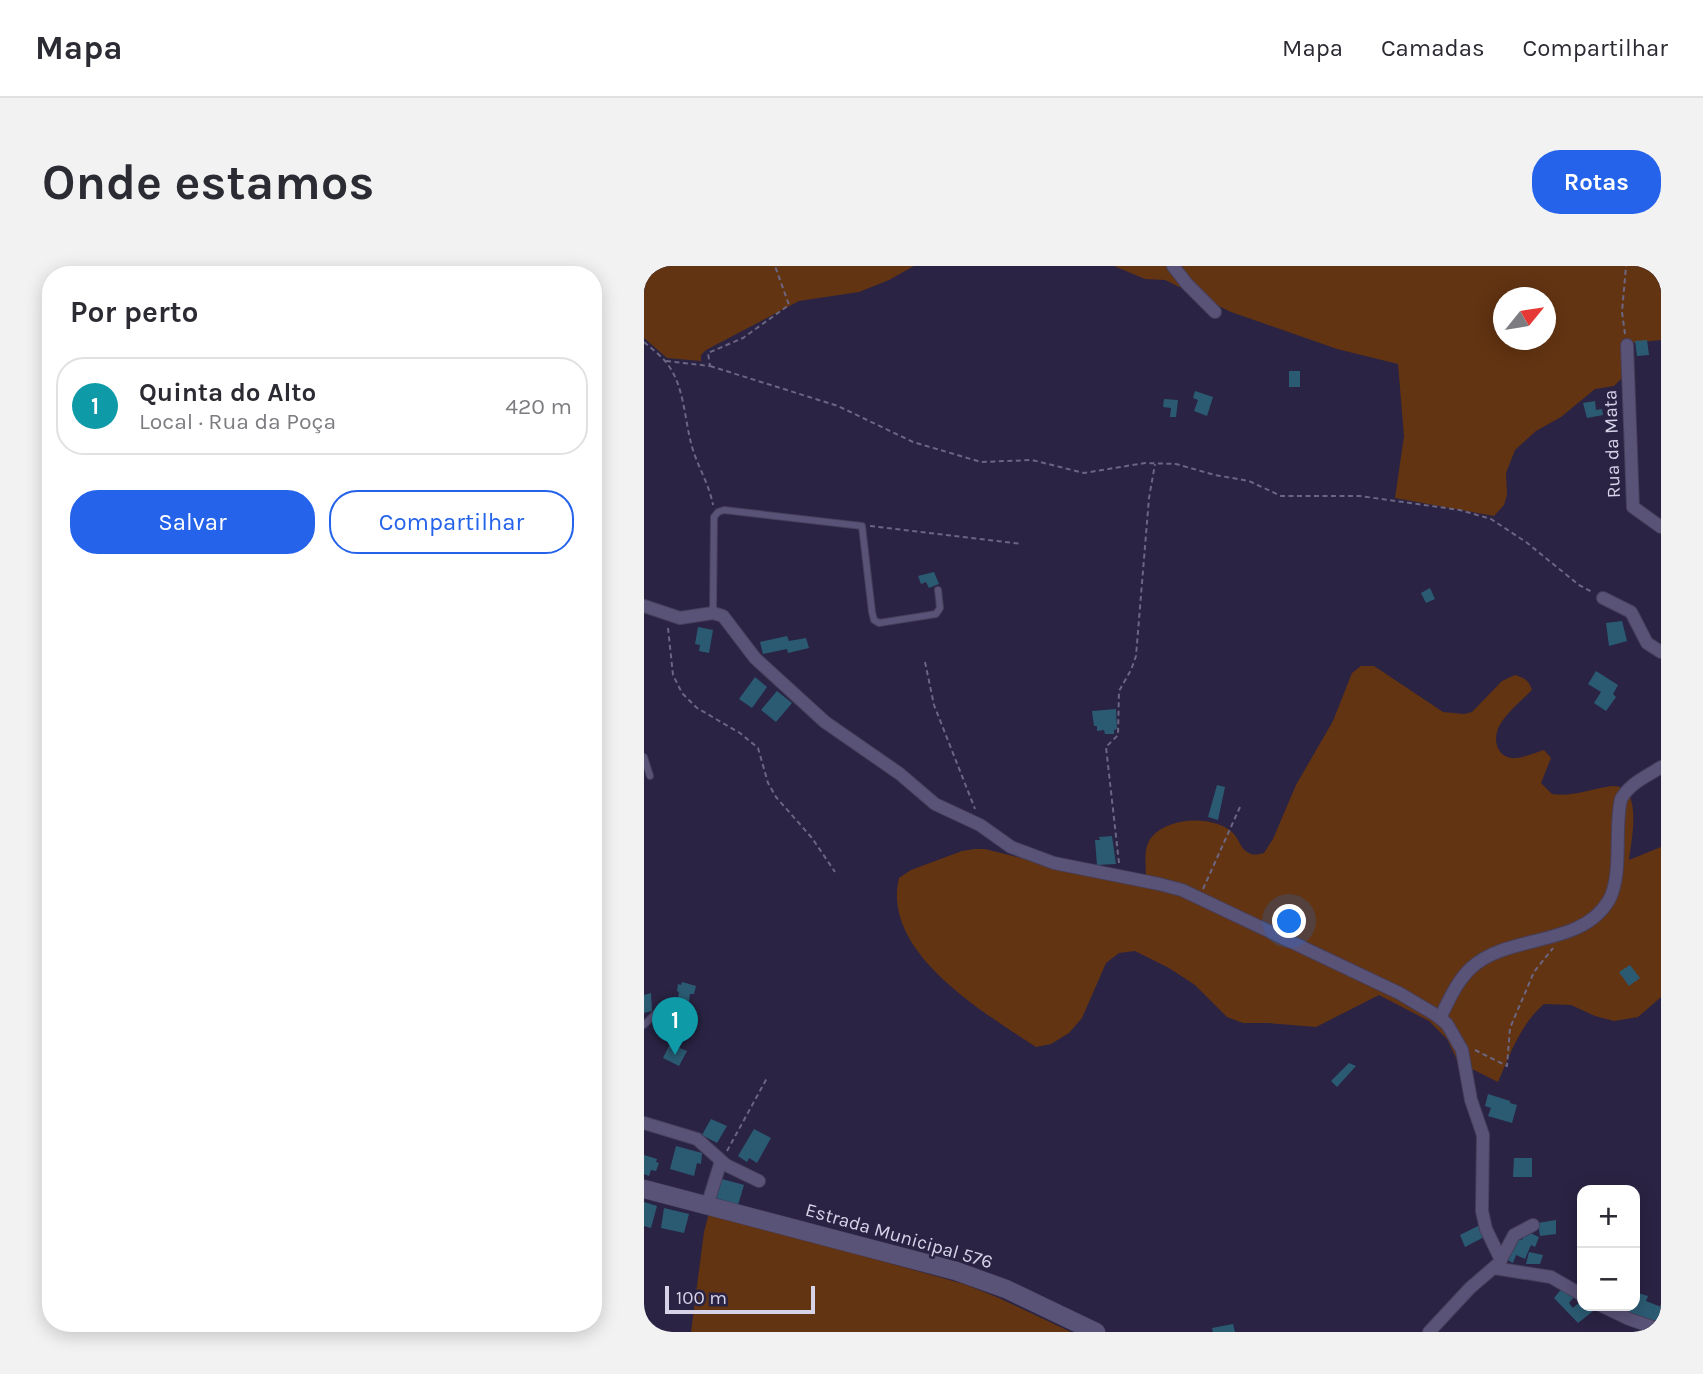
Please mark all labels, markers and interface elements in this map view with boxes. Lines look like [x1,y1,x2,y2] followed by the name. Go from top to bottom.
[35,29,123,67] text: Mapa
[1282,34,1343,62] text: Mapa
[1381,34,1485,62] text: Camadas
[1523,34,1668,62] text: Compartilhar
[1532,150,1661,214] button: Rotas
[42,154,374,211] text: Onde estamos
[1493,287,1556,350] north arrow
[70,294,199,330] text: Por perto
[139,377,316,408] text: Quinta do Alto
[1599,389,1625,499] street label: Rua da Mata
[91,393,99,420] text: 1
[505,393,572,420] text: 420 m
[139,408,336,435] text: Local · Rua da Poça
[70,490,315,554] button: Salvar
[329,490,574,554] button: Compartilhar
[1272,904,1306,938] your location
[652,997,698,1055] pin: 1
[1577,1185,1640,1311] map controls
[1577,1185,1640,1248] button: +
[803,1199,995,1273] street label: Estrada Municipal 576
[1577,1248,1640,1311] button: −
[665,1283,816,1315] scale bar
[676,1287,727,1309] text: 100 m

